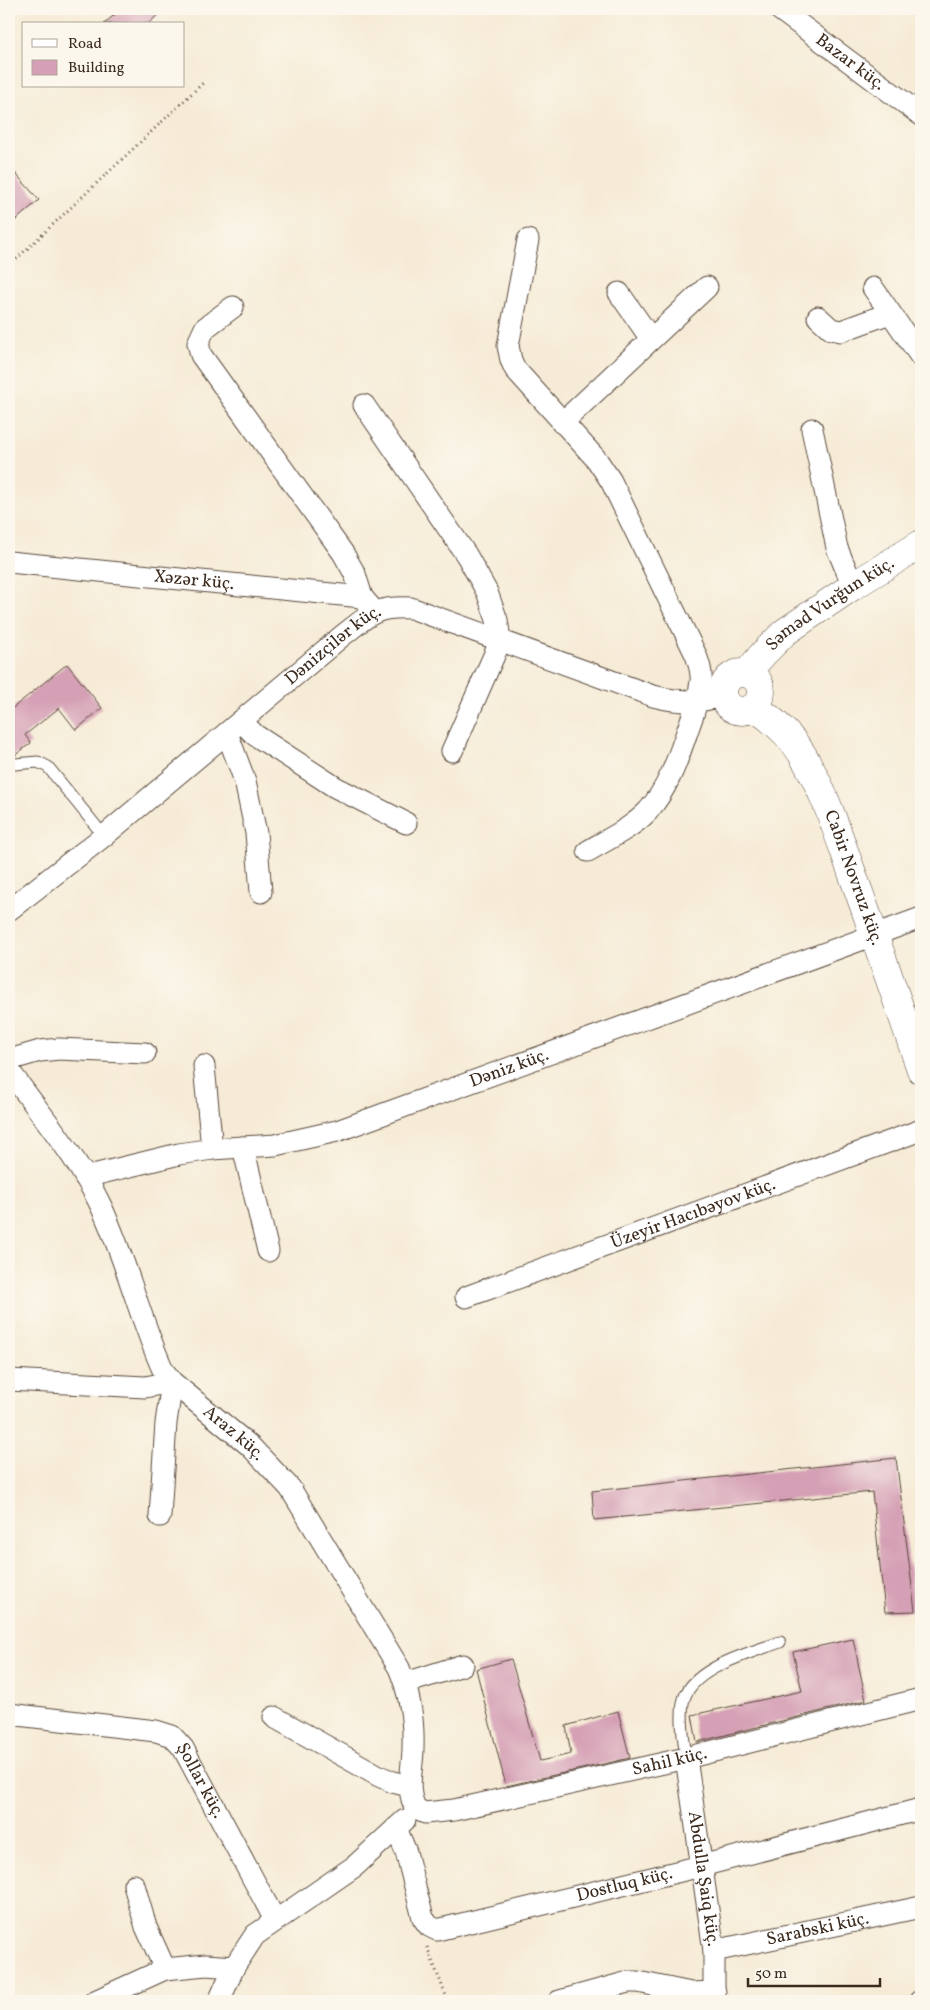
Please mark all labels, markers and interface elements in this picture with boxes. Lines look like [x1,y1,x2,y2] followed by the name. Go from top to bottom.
[22,22,185,88] legend
[810,28,890,97] street label: Bazar küç.
[68,34,102,55] text: Road
[68,58,125,79] text: Building
[760,551,899,657] street label: Səməd Vurğun küç.
[153,564,235,597] street label: Xəzər küç.
[279,599,385,691] street label: Dәnizçilәr küç.
[818,806,889,949] street label: Cabir Novruz küç.
[466,1042,552,1094] street label: Dәniz küç.
[607,1172,779,1255] street label: Üzeyir Hacıbəyov küç.
[197,1400,270,1466] street label: Araz küç.
[170,1738,231,1823] street label: Şollar küç.
[630,1741,710,1782] street label: Sahil küç.
[681,1810,726,1948] street label: Abdulla Şaiq küç.
[574,1861,675,1908] street label: Dostluq küç.
[764,1906,871,1952] street label: Sarabski küç.
[748,1955,880,1987] scale bar
[755,1964,787,1985] text: 50 m

